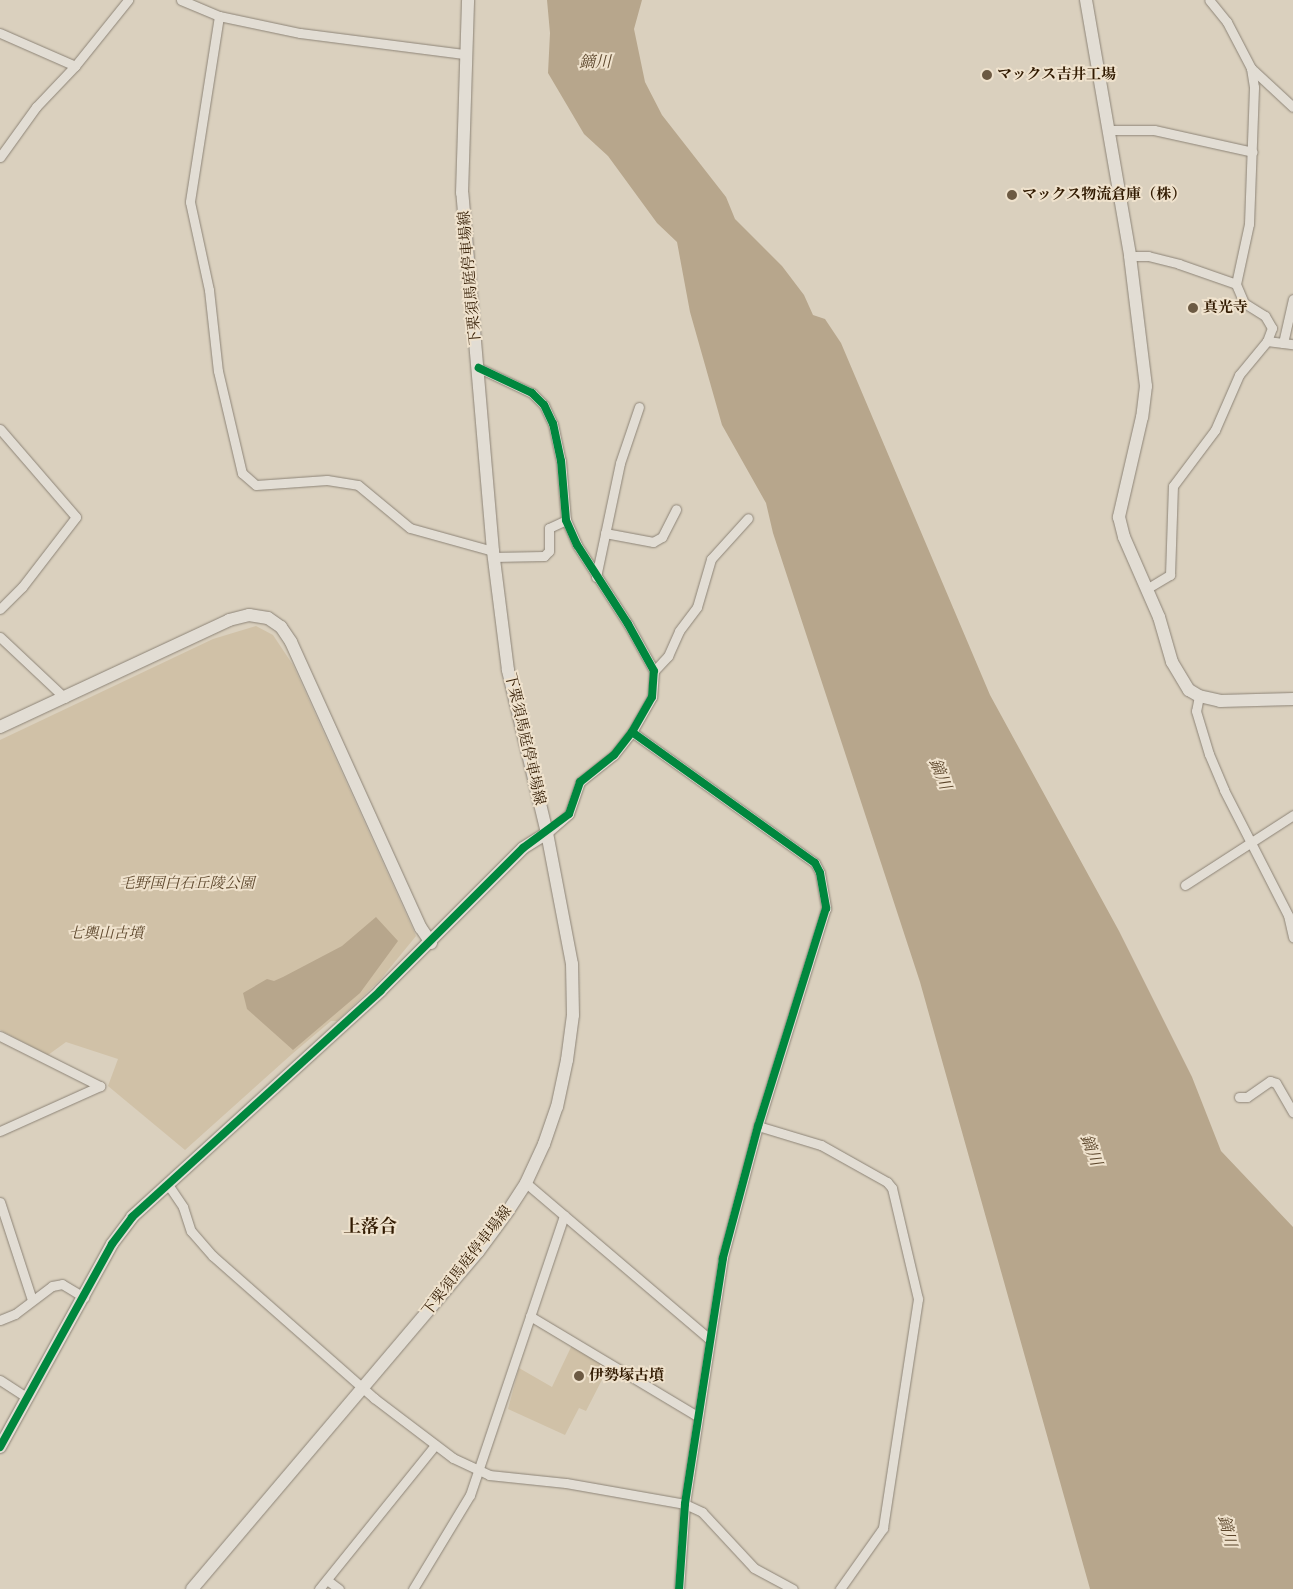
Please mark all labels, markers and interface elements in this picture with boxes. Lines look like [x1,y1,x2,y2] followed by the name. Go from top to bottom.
[579,52,611,72] water label: 鏑川
[997,66,1117,84] place label: マックス吉井工場
[981,69,993,81] marker: マックス吉井工場
[1022,186,1187,204] place label: マックス物流倉庫（株）
[1006,189,1018,201] marker: マックス物流倉庫（株）
[455,210,485,346] street label: 下栗須馬庭停車場線
[1203,299,1248,317] place label: 真光寺
[1187,302,1199,314] marker: 真光寺
[501,671,549,807] street label: 下栗須馬庭停車場線
[925,756,955,792] water label: 鏑川
[120,875,254,893] park label: 毛野国白石丘陵公園
[69,925,143,943] park label: 七輿山古墳
[1076,1132,1106,1168] water label: 鏑川
[418,1202,516,1320] street label: 下栗須馬庭停車場線
[343,1216,397,1238] district label: 上落合
[589,1367,664,1385] place label: 伊勢塚古墳
[573,1370,585,1382] marker: 伊勢塚古墳
[1214,1513,1240,1549] water label: 鏑川

